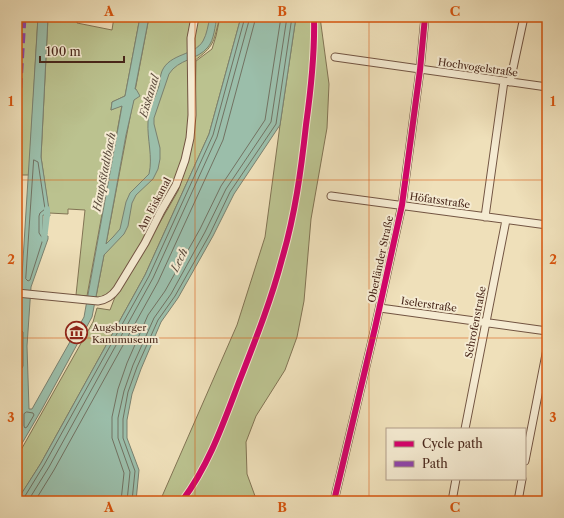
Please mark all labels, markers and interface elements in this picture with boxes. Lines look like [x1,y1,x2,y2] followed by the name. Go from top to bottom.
[103,3,115,19] text: A
[277,3,287,19] text: B
[450,3,460,19] text: C
[40,38,124,64] scale bar
[46,44,81,59] text: 100 m
[437,55,519,80] street label: Hochvogelstraße
[136,72,163,120] water label: Eiskanal
[8,93,14,109] text: 1
[550,93,556,109] text: 1
[89,131,119,214] water label: Hauptstadtbach
[134,175,174,234] street label: Am Eiskanal
[409,190,471,211] street label: Höfatsstraße
[365,214,396,304] street label: Oberländer Straße
[167,246,191,275] water label: Lech
[7,251,15,267] text: 2
[549,251,557,267] text: 2
[462,285,489,359] street label: Schrofenstraße
[400,294,458,315] street label: Iselerstraße
[63,320,89,346] museum icon: Augsburger Kanumuseum
[91,321,159,346] place label: Augsburger Kanumuseum
[7,409,15,425] text: 3
[549,409,557,425] text: 3
[386,428,526,480] legend
[422,436,483,451] text: Cycle path
[422,456,448,471] text: Path
[103,499,115,515] text: A
[277,499,287,515] text: B
[450,499,460,515] text: C

